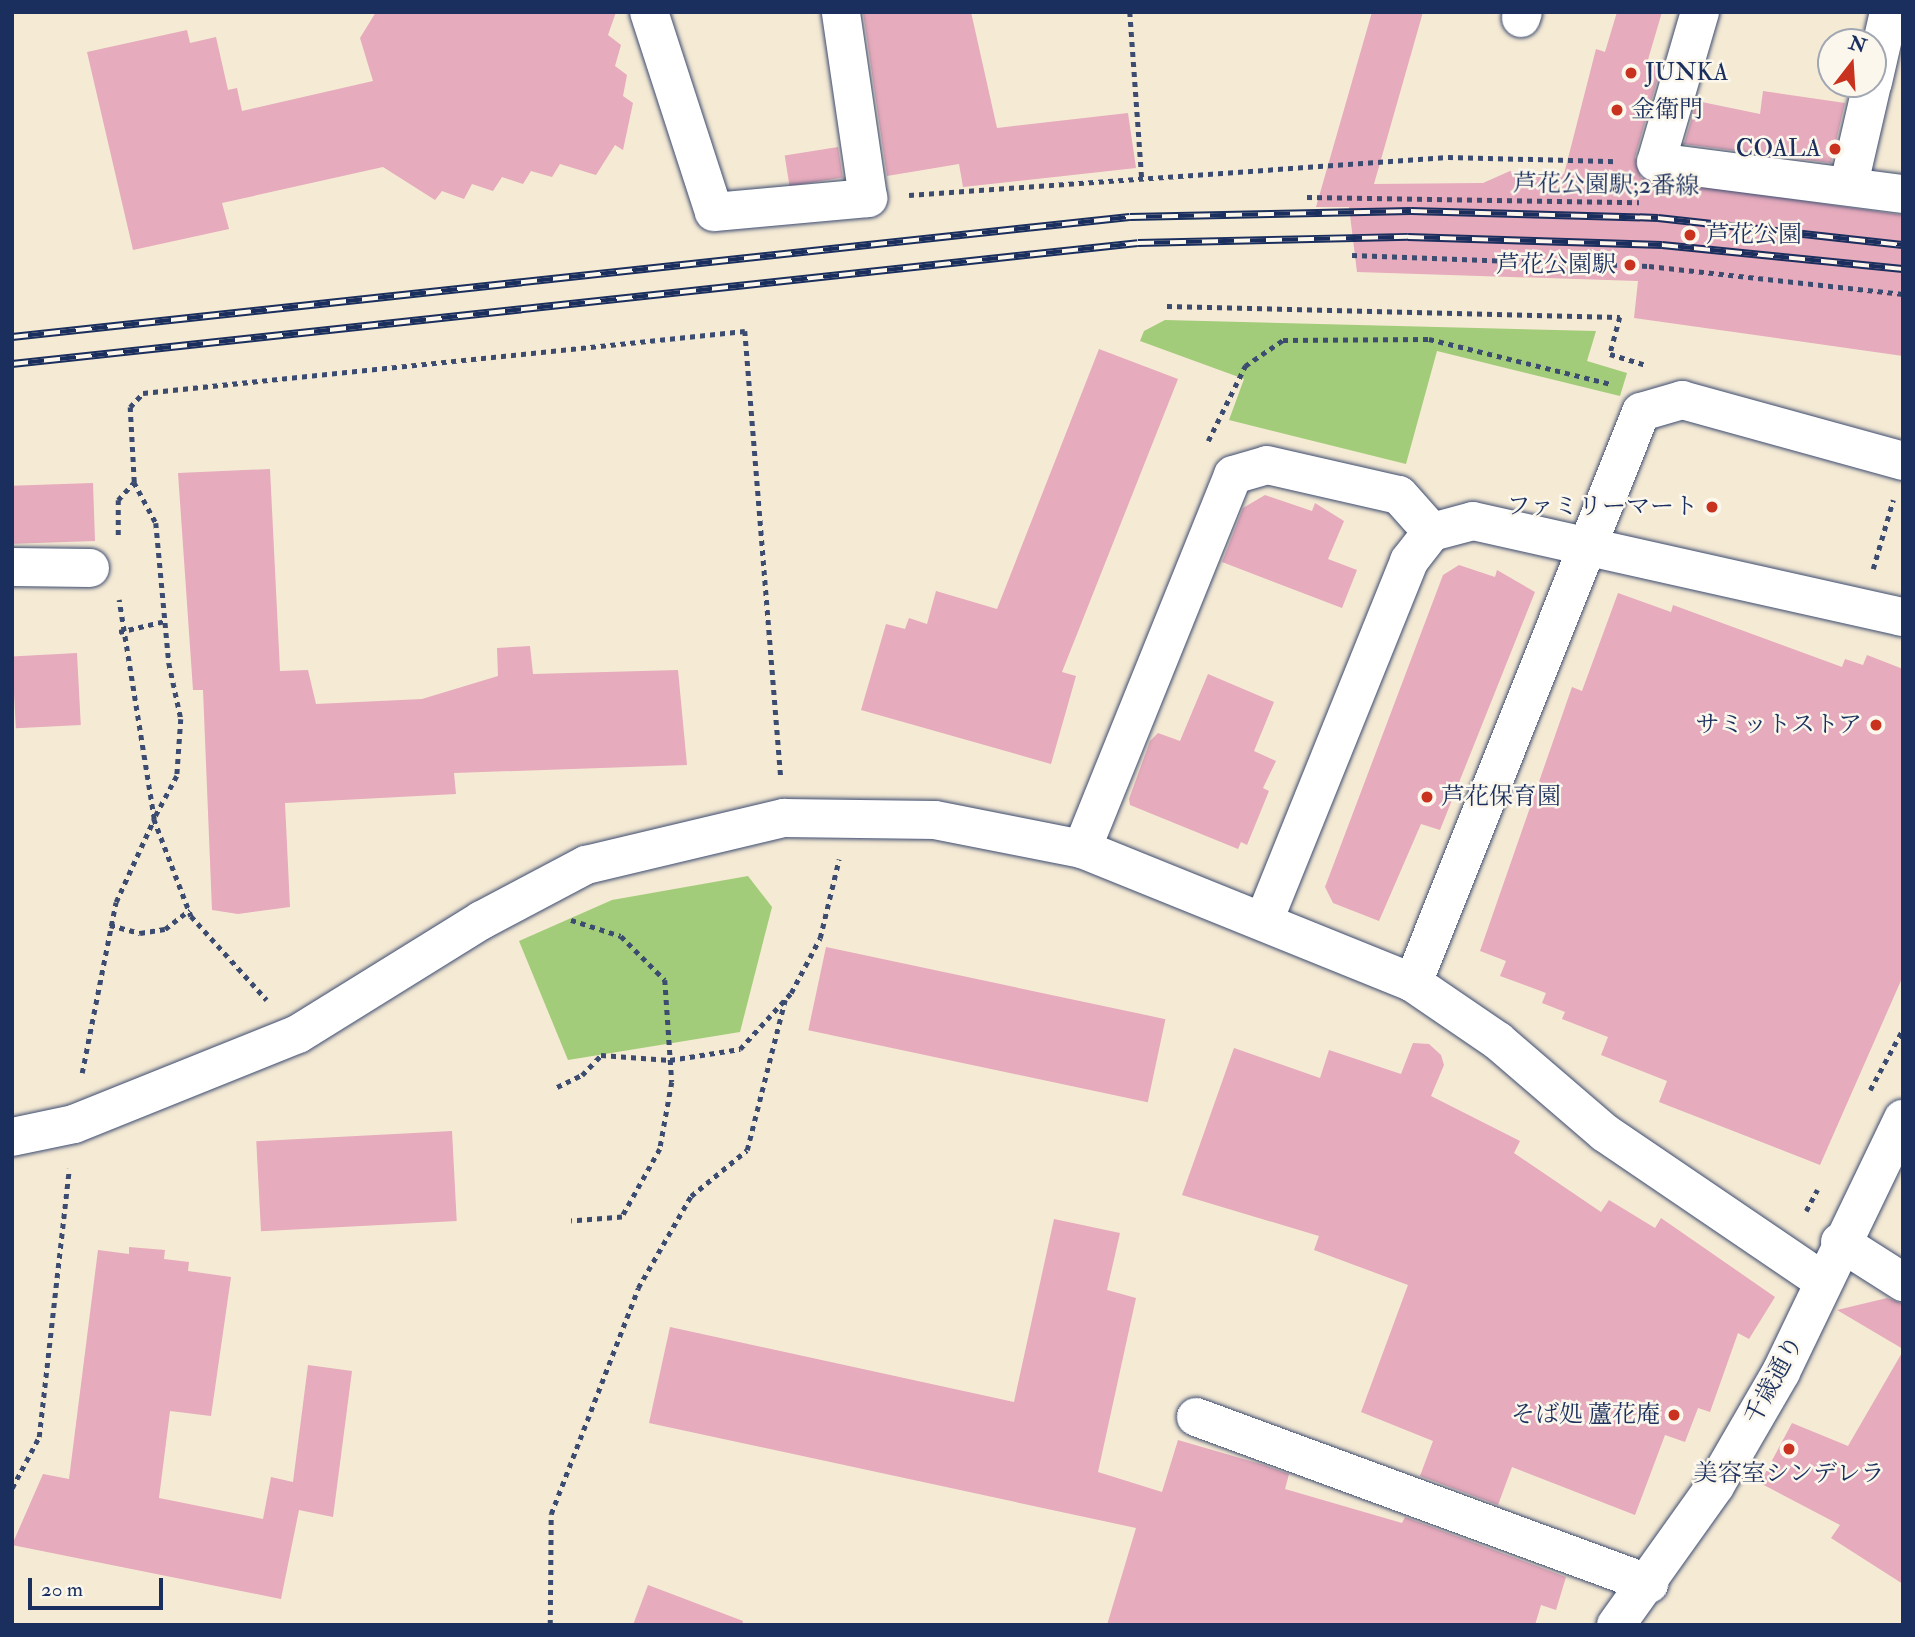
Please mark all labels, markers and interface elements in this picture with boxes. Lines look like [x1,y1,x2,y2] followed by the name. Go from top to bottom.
[1817,28,1887,98] north arrow
[1846,31,1869,59] text: N
[1645,59,1728,87] place label: JUNKA
[1623,65,1639,81] marker: JUNKA
[1631,96,1703,124] place label: 金衛門
[1609,102,1625,118] marker: 金衛門
[1736,135,1821,163] place label: COALA
[1827,141,1843,157] marker: COALA
[1513,169,1699,201] street label: 芦花公園駅;2番線
[1706,221,1802,249] place label: 芦花公園
[1680,225,1700,245] marker: 芦花公園
[1496,251,1616,279] place label: 芦花公園駅
[1622,257,1638,273] marker: 芦花公園駅
[1506,493,1698,521] place label: ファミリーマート
[1704,499,1720,515] marker: ファミリーマート
[1694,711,1862,739] place label: サミットストア
[1868,717,1884,733] marker: サミットストア
[1441,783,1561,811] place label: 芦花保育園
[1419,789,1435,805] marker: 芦花保育園
[1739,1331,1809,1429] street label: 千歳通り
[1511,1401,1660,1429] place label: そば処 蘆花庵
[1666,1407,1682,1423] marker: そば処 蘆花庵
[1781,1441,1797,1457] marker: 美容室シンデレラ
[1693,1460,1885,1488] place label: 美容室シンデレラ
[32,1564,166,1608] scale bar
[41,1576,83,1603] text: 20 m

